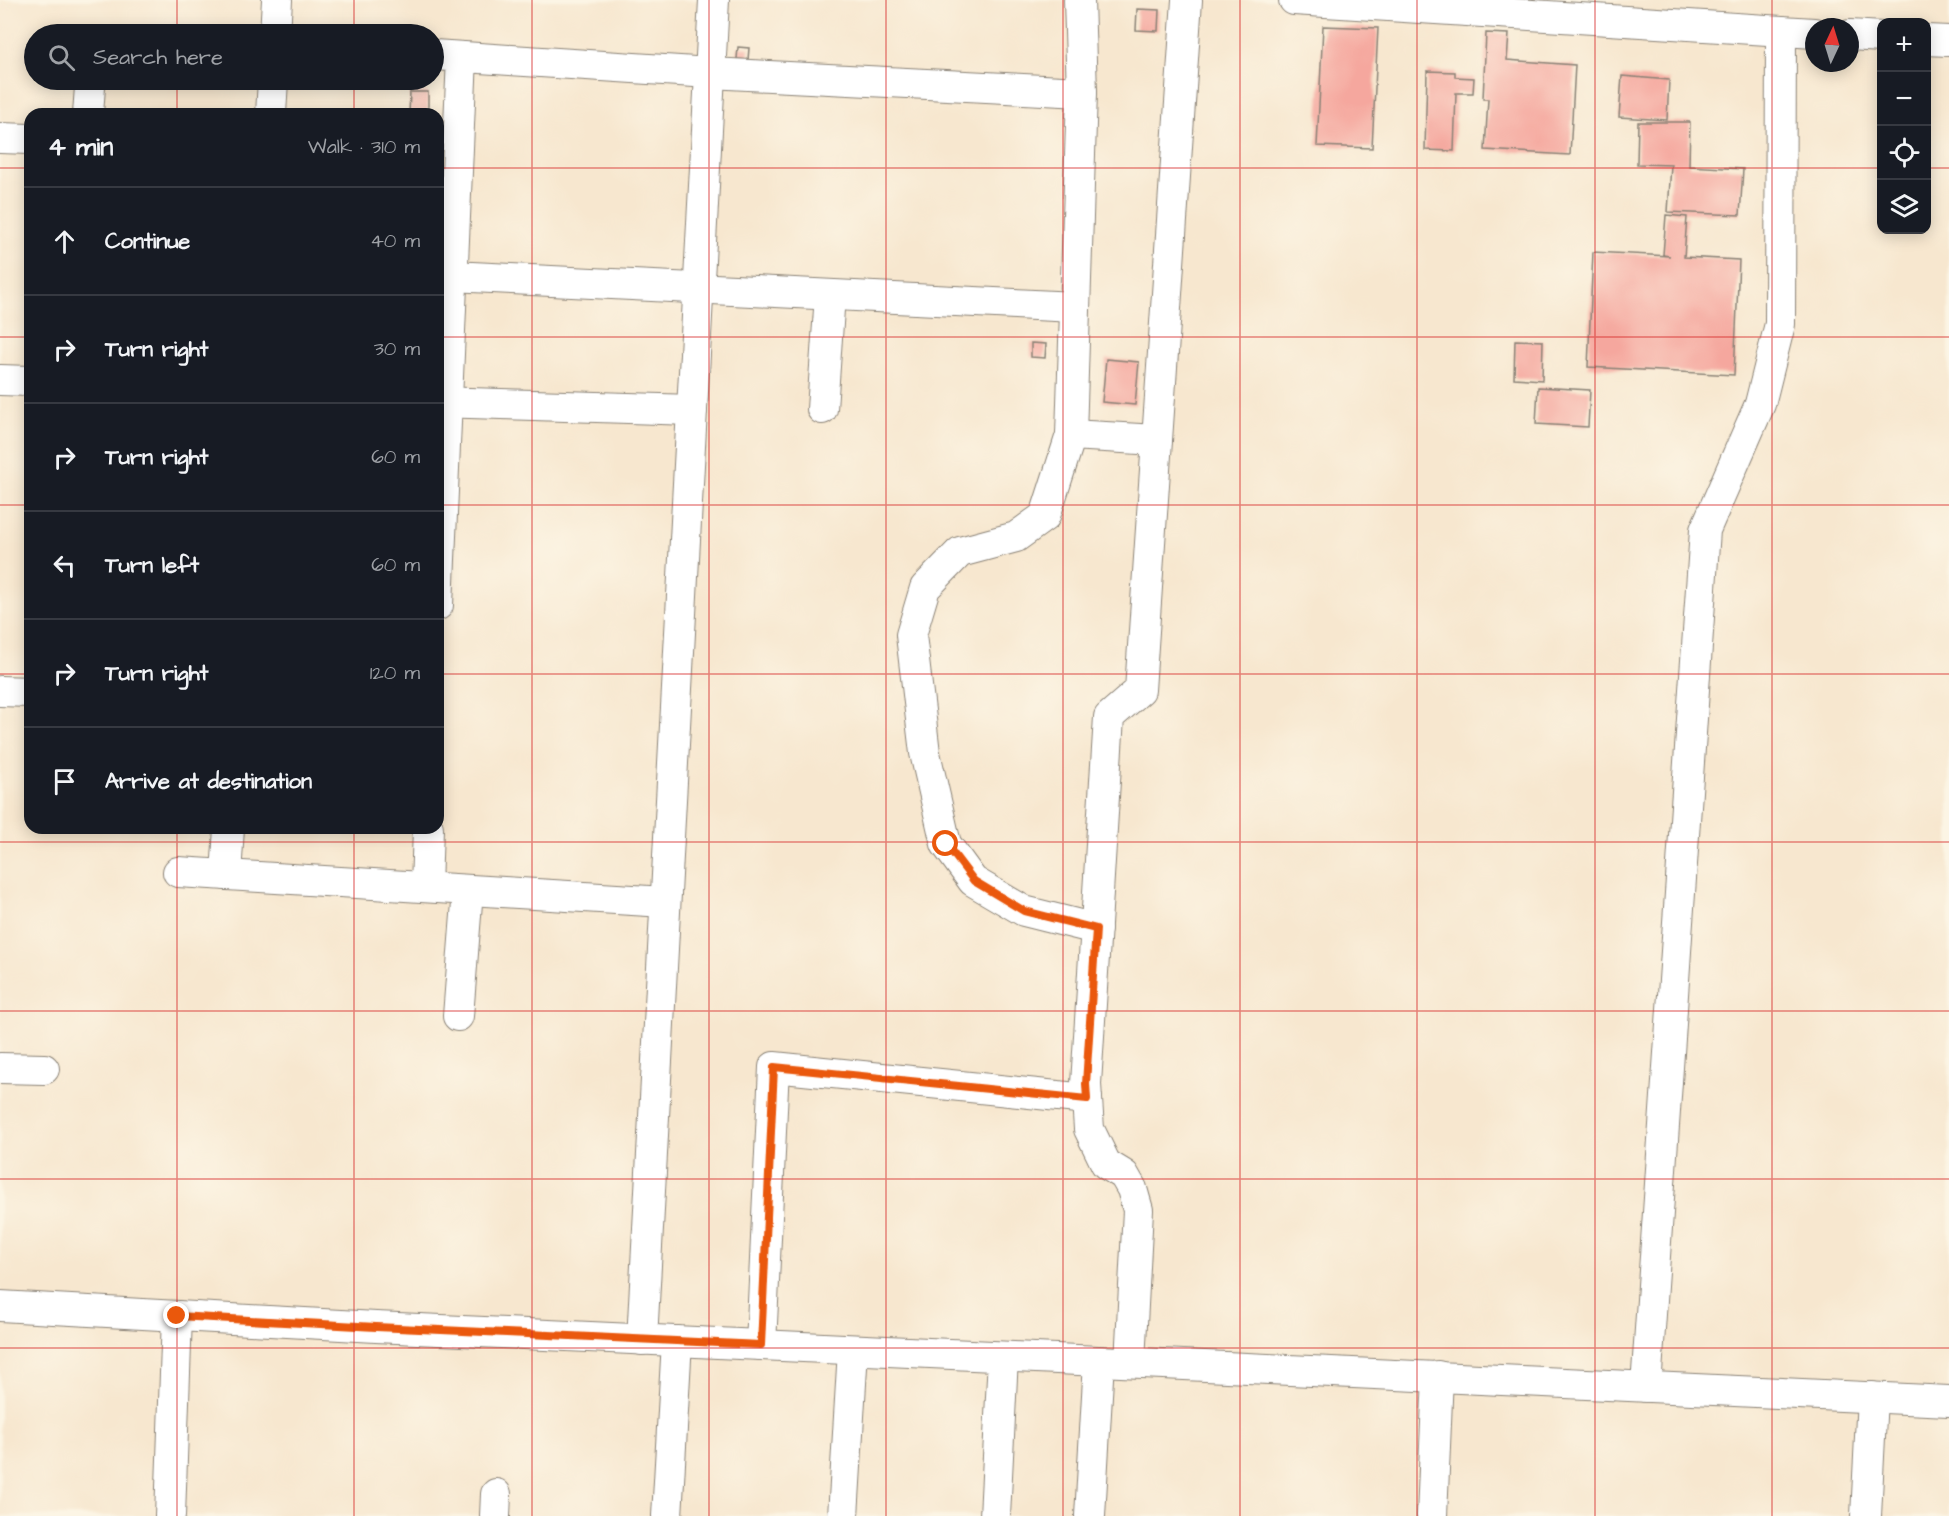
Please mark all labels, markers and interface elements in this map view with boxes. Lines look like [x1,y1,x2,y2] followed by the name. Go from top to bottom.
[1805,18,1859,72] north arrow
[1877,18,1931,234] map controls
[1877,18,1931,72] button: +
[24,24,444,90] search box
[45,41,78,74] icon: search
[93,42,223,73] text: Search here
[1877,72,1931,126] button: −
[1877,126,1931,180] button: locate
[48,129,113,165] text: 4 min
[308,133,420,161] text: Walk · 310 m
[1877,180,1931,234] button: layers
[48,225,81,258] icon: ahead
[105,226,190,257] text: Continue
[370,227,420,255] text: 40 m
[48,333,81,366] icon: right
[105,334,208,365] text: Turn right
[374,335,420,363] text: 30 m
[48,441,81,474] icon: right
[105,442,208,473] text: Turn right
[371,443,420,471] text: 60 m
[48,549,81,582] icon: left
[105,550,199,581] text: Turn left
[371,551,420,579] text: 60 m
[48,657,81,690] icon: right
[105,658,208,689] text: Turn right
[370,659,420,687] text: 120 m
[48,765,81,798] icon: arrive
[105,766,312,797] text: Arrive at destination
[932,830,958,856] route start
[163,1302,189,1328] route end

